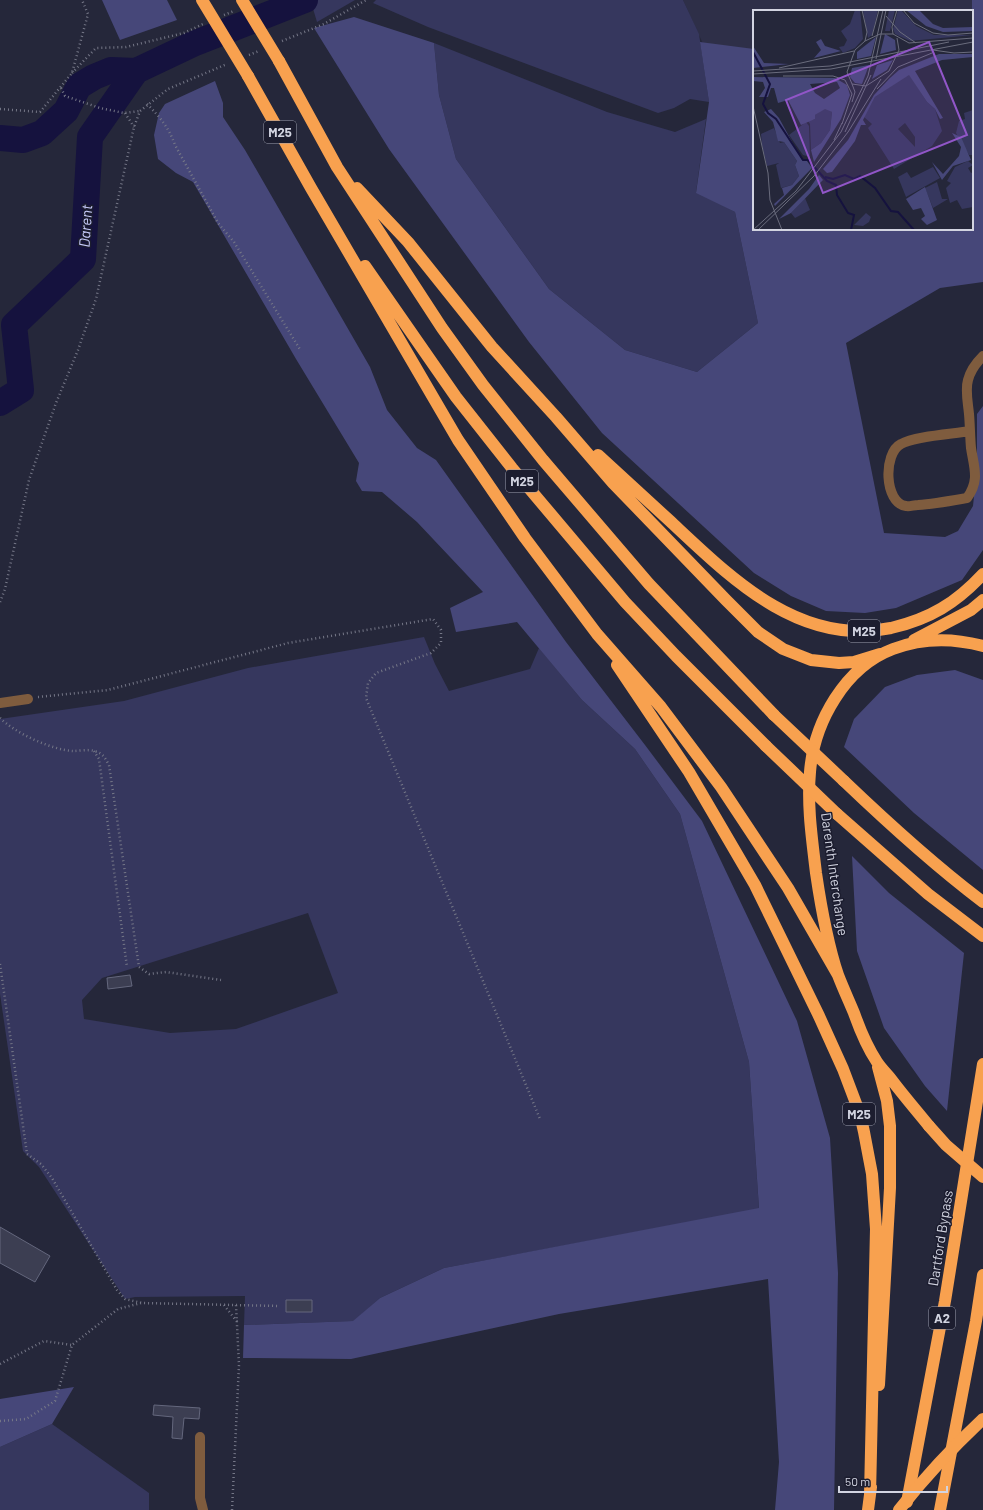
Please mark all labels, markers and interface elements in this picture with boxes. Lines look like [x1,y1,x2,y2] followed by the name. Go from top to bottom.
[753,10,973,230] inset map
[264,121,296,143] road number: M25
[75,203,96,248] water label: Darent
[506,470,538,492] road number: M25
[848,620,880,642] road number: M25
[818,811,852,937] street label: Darenth Interchange
[843,1103,875,1125] road number: M25
[924,1189,956,1287] street label: Dartford Bypass
[929,1307,955,1329] road number: A2
[839,1468,947,1494] scale bar
[845,1474,870,1488] text: 50 m

